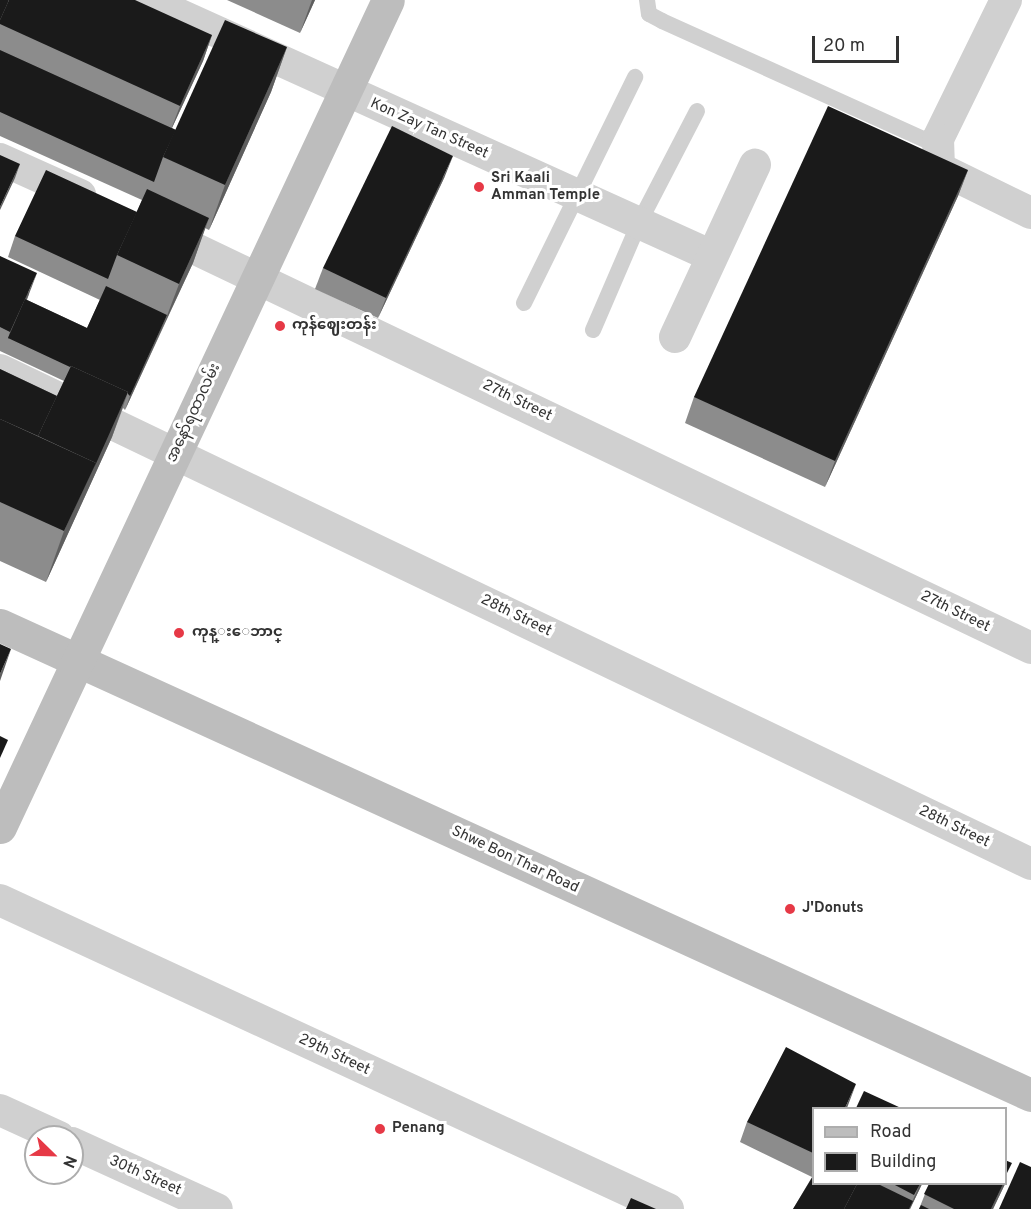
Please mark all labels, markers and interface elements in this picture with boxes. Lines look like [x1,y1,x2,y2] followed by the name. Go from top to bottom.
[815,24,902,62] scale bar
[823,35,865,58] text: 20 m
[367,95,491,163] street label: Kon Zay Tan Street
[491,169,600,204] place label: Sri Kaali Amman Temple
[472,180,486,194] marker: Sri Kaali Amman Temple
[292,317,377,335] place label: ကုန်ဈေးတန်း
[273,319,287,333] marker: ကုန်ဈေးတန်း
[163,361,225,465] street label: အနော်ရထာလမ်း
[479,376,555,426] street label: 27th Street
[917,587,993,637] street label: 27th Street
[478,591,554,641] street label: 28th Street
[170,624,188,642] marker: ကုန္းေဘာင္
[192,624,283,642] place label: ကုန္းေဘာင္
[916,802,992,852] street label: 28th Street
[448,822,582,898] street label: Shwe Bon Thar Road
[802,900,864,918] place label: J'Donuts
[783,902,797,916] marker: J'Donuts
[295,1031,373,1079] street label: 29th Street
[812,1107,1007,1185] legend
[392,1120,445,1138] place label: Penang
[870,1121,912,1144] text: Road
[373,1122,387,1136] marker: Penang
[24,1125,84,1185] north arrow
[870,1151,936,1174] text: Building
[57,1152,80,1170] text: N
[106,1152,184,1200] street label: 30th Street

